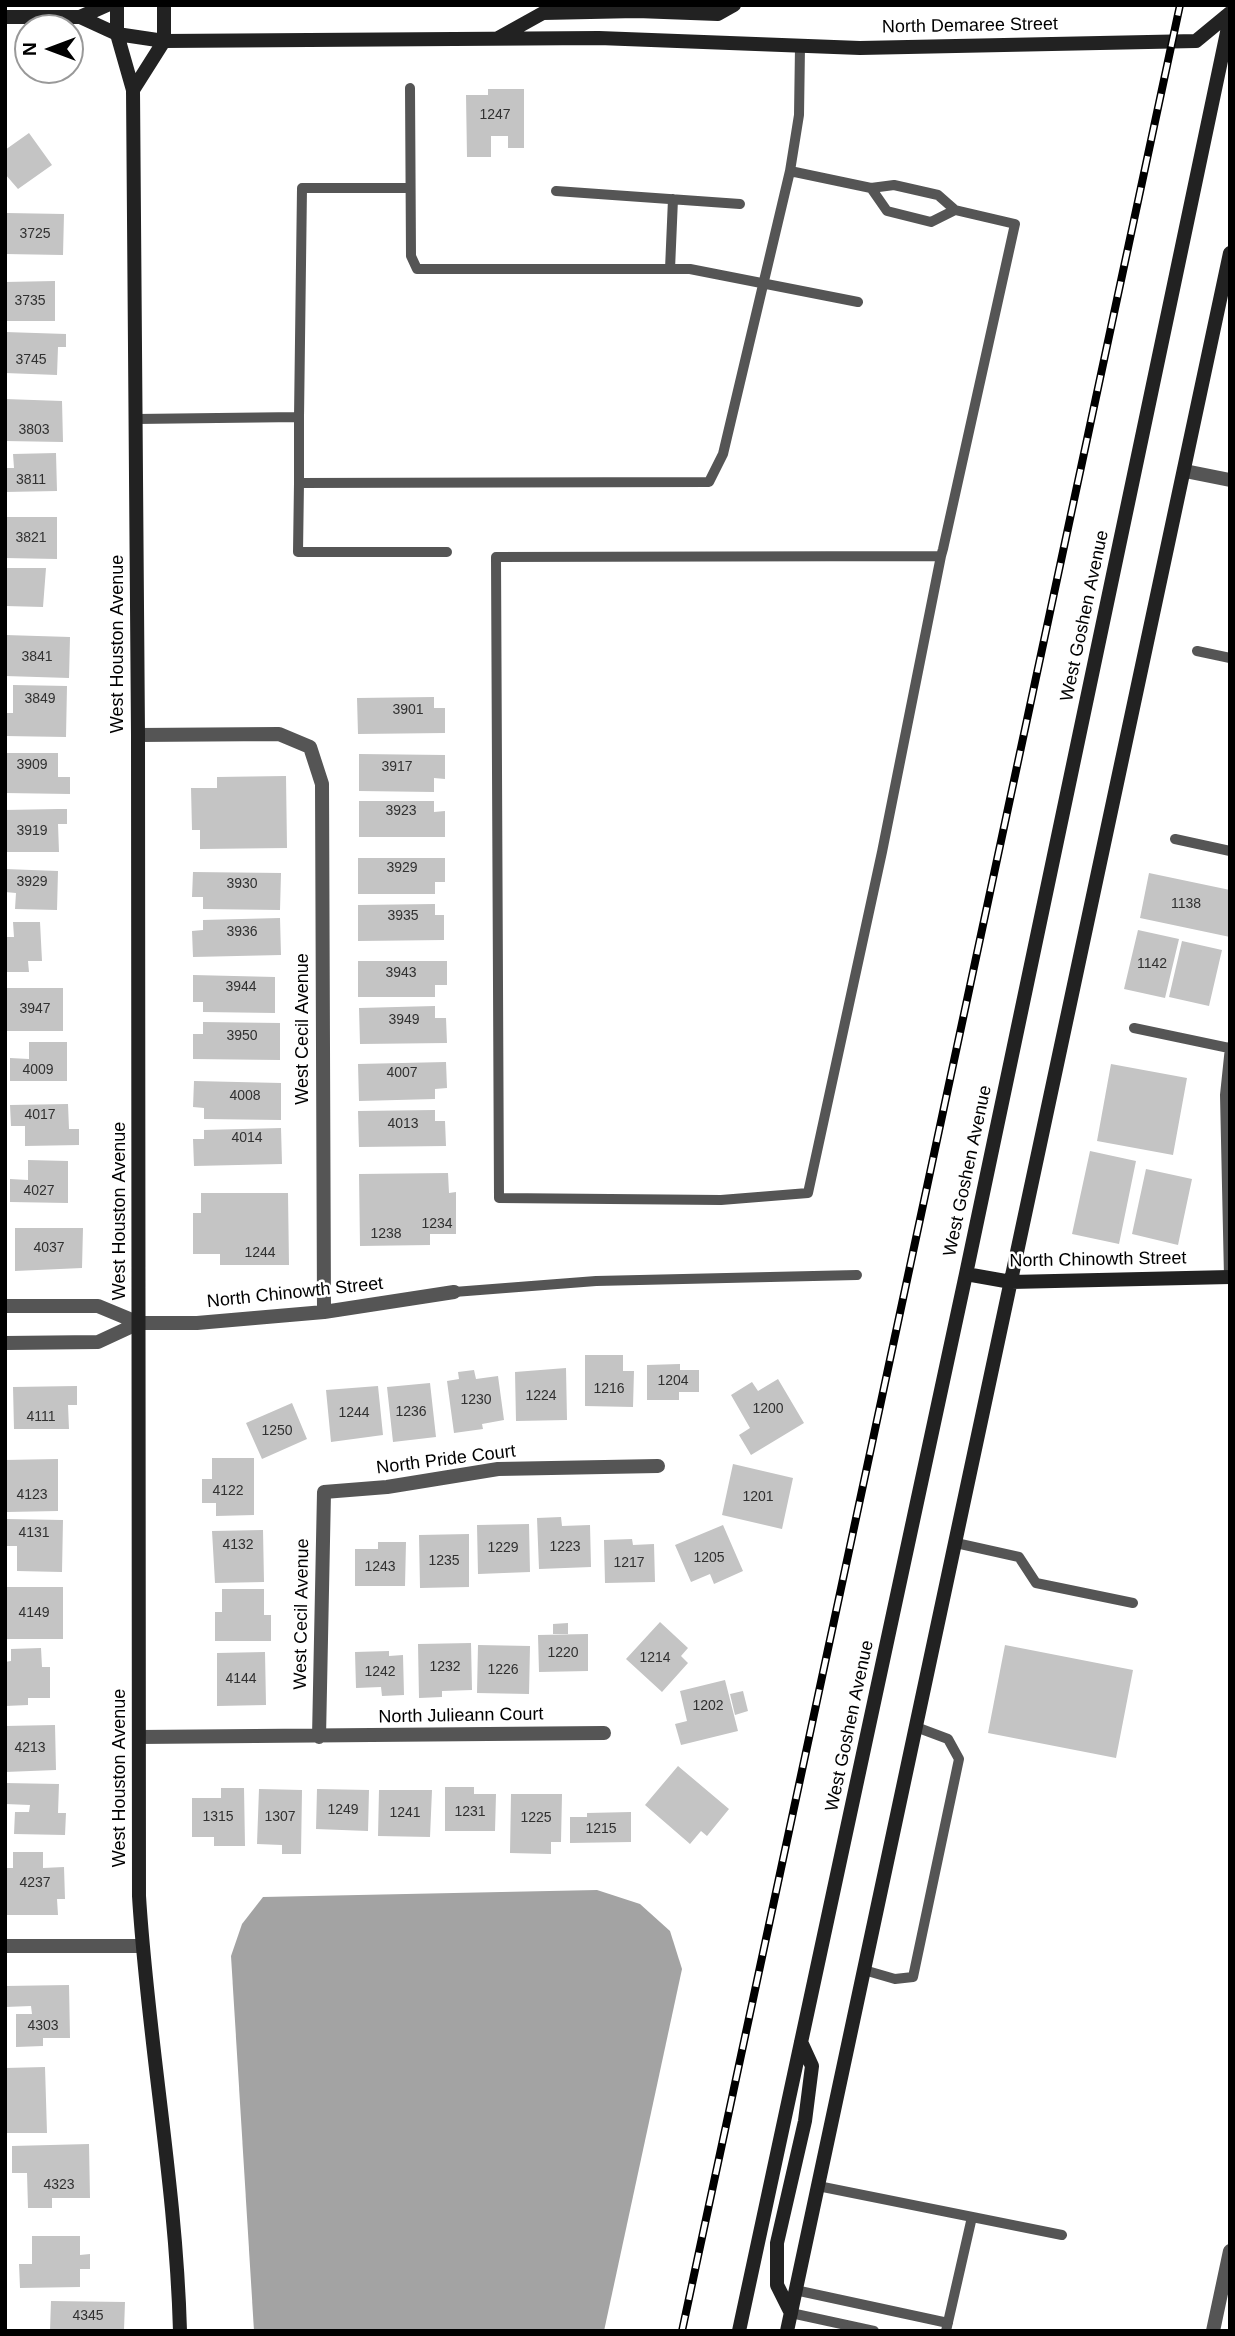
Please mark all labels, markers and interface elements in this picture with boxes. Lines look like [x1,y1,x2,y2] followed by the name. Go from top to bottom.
[14,14,84,84] north arrow
[882,14,1058,38] street label: North Demaree Street
[19,42,40,56] text: N
[479,107,511,123] house number: 1247
[19,226,51,242] house number: 3725
[14,293,46,309] house number: 3735
[15,352,47,368] house number: 3745
[18,422,50,438] house number: 3803
[16,472,46,488] house number: 3811
[1056,528,1114,704] street label: West Goshen Avenue
[15,530,47,546] house number: 3821
[107,555,129,733] street label: West Houston Avenue
[21,649,53,665] house number: 3841
[24,691,56,707] house number: 3849
[392,702,424,718] house number: 3901
[16,757,48,773] house number: 3909
[381,759,413,775] house number: 3917
[385,803,417,819] house number: 3923
[16,823,48,839] house number: 3919
[386,860,418,876] house number: 3929
[16,874,48,890] house number: 3929
[226,876,258,892] house number: 3930
[1171,896,1201,912] house number: 1138
[387,908,419,924] house number: 3935
[226,924,258,940] house number: 3936
[292,953,314,1105] street label: West Cecil Avenue
[1137,956,1167,972] house number: 1142
[385,965,417,981] house number: 3943
[225,979,257,995] house number: 3944
[19,1001,51,1017] house number: 3947
[388,1012,420,1028] house number: 3949
[226,1028,258,1044] house number: 3950
[22,1062,54,1078] house number: 4009
[386,1065,418,1081] house number: 4007
[939,1083,997,1259] street label: West Goshen Avenue
[229,1088,261,1104] house number: 4008
[24,1107,56,1123] house number: 4017
[387,1116,419,1132] house number: 4013
[109,1122,131,1300] street label: West Houston Avenue
[231,1130,263,1146] house number: 4014
[23,1183,55,1199] house number: 4027
[421,1216,453,1232] house number: 1234
[370,1226,402,1242] house number: 1238
[33,1240,65,1256] house number: 4037
[244,1245,276,1261] house number: 1244
[1009,1248,1187,1272] street label: North Chinowth Street
[206,1273,384,1313] street label: North Chinowth Street
[657,1373,689,1389] house number: 1204
[593,1381,625,1397] house number: 1216
[525,1388,557,1404] house number: 1224
[460,1392,492,1408] house number: 1230
[752,1401,784,1417] house number: 1200
[395,1404,427,1420] house number: 1236
[338,1405,370,1421] house number: 1244
[26,1409,56,1425] house number: 4111
[261,1423,293,1439] house number: 1250
[375,1441,517,1479] street label: North Pride Court
[212,1483,244,1499] house number: 4122
[16,1487,48,1503] house number: 4123
[742,1489,774,1505] house number: 1201
[18,1525,50,1541] house number: 4131
[222,1537,254,1553] house number: 4132
[290,1538,314,1690] street label: West Cecil Avenue
[549,1539,581,1555] house number: 1223
[487,1540,519,1556] house number: 1229
[693,1550,725,1566] house number: 1205
[428,1553,460,1569] house number: 1235
[613,1555,645,1571] house number: 1217
[364,1559,396,1575] house number: 1243
[18,1605,50,1621] house number: 4149
[821,1638,879,1814] street label: West Goshen Avenue
[547,1645,579,1661] house number: 1220
[639,1650,671,1666] house number: 1214
[429,1659,461,1675] house number: 1232
[487,1662,519,1678] house number: 1226
[364,1664,396,1680] house number: 1242
[225,1671,257,1687] house number: 4144
[109,1689,131,1867] street label: West Houston Avenue
[692,1698,724,1714] house number: 1202
[378,1704,544,1728] street label: North Julieann Court
[14,1740,46,1756] house number: 4213
[327,1802,359,1818] house number: 1249
[454,1804,486,1820] house number: 1231
[389,1805,421,1821] house number: 1241
[202,1809,234,1825] house number: 1315
[264,1809,296,1825] house number: 1307
[520,1810,552,1826] house number: 1225
[585,1821,617,1837] house number: 1215
[19,1875,51,1891] house number: 4237
[27,2018,59,2034] house number: 4303
[43,2177,75,2193] house number: 4323
[72,2308,104,2324] house number: 4345

